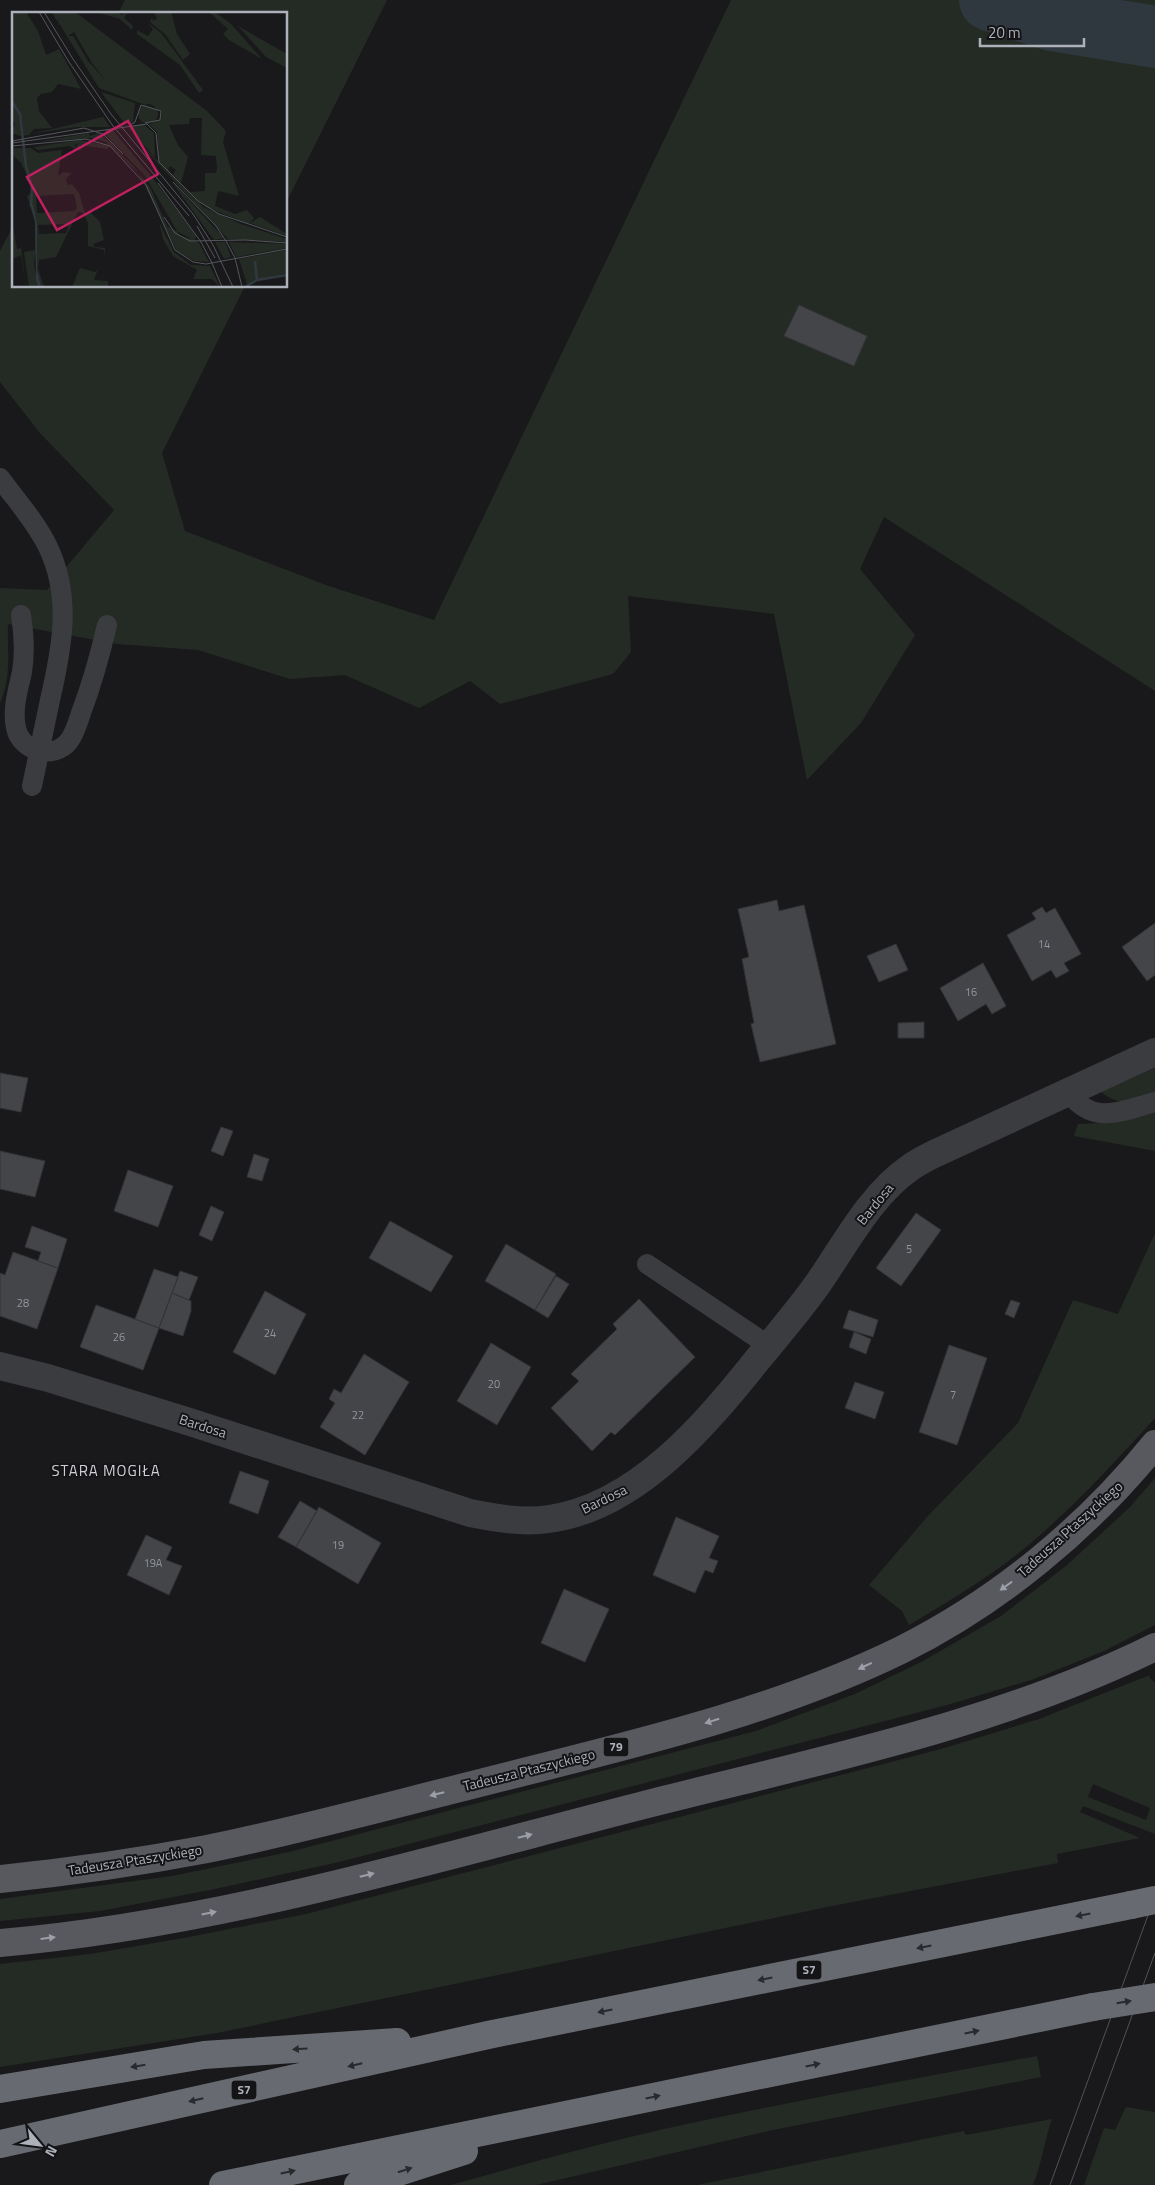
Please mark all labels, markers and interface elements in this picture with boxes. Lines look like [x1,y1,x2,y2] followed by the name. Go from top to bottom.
[12,12,288,288] inset map
[980,15,1084,47] scale bar
[988,21,1021,44] text: 20 m
[1038,936,1050,952] house number: 14
[965,984,977,1000] house number: 16
[851,1178,898,1229] street label: Bardosa
[906,1241,912,1257] house number: 5
[17,1295,29,1311] house number: 28
[264,1325,276,1341] house number: 24
[113,1329,125,1345] house number: 26
[488,1376,500,1392] house number: 20
[950,1387,956,1403] house number: 7
[352,1407,364,1423] house number: 22
[177,1408,230,1443] street label: Bardosa
[51,1459,161,1482] district label: STARA MOGIŁA
[1012,1476,1127,1582] street label: Tadeusza Ptaszyckiego
[577,1478,630,1519] street label: Bardosa
[332,1537,344,1553] house number: 19
[144,1555,163,1571] house number: 19A
[1000,1580,1013,1591] one-way arrow
[858,1662,872,1670] one-way arrow
[705,1717,720,1725] one-way arrow
[604,1738,628,1756] road number: 79
[461,1743,597,1796] street label: Tadeusza Ptaszyckiego
[429,1790,444,1798] one-way arrow
[517,1831,532,1839] one-way arrow
[66,1839,203,1880] street label: Tadeusza Ptaszyckiego
[360,1871,375,1879] one-way arrow
[201,1908,217,1916] one-way arrow
[1076,1911,1091,1919] one-way arrow
[41,1934,57,1942] one-way arrow
[916,1943,931,1951] one-way arrow
[796,1960,822,1980] road number: S7
[757,1975,772,1983] one-way arrow
[1116,1998,1132,2006] one-way arrow
[597,2008,613,2016] one-way arrow
[964,2028,979,2036] one-way arrow
[291,2045,307,2053] one-way arrow
[805,2060,821,2068] one-way arrow
[347,2061,362,2069] one-way arrow
[130,2063,146,2071] one-way arrow
[232,2080,256,2100] road number: S7
[646,2093,661,2101] one-way arrow
[189,2096,204,2104] one-way arrow
[15,2120,65,2170] north arrow
[40,2142,63,2161] text: N
[398,2166,413,2174] one-way arrow
[281,2167,297,2175] one-way arrow

